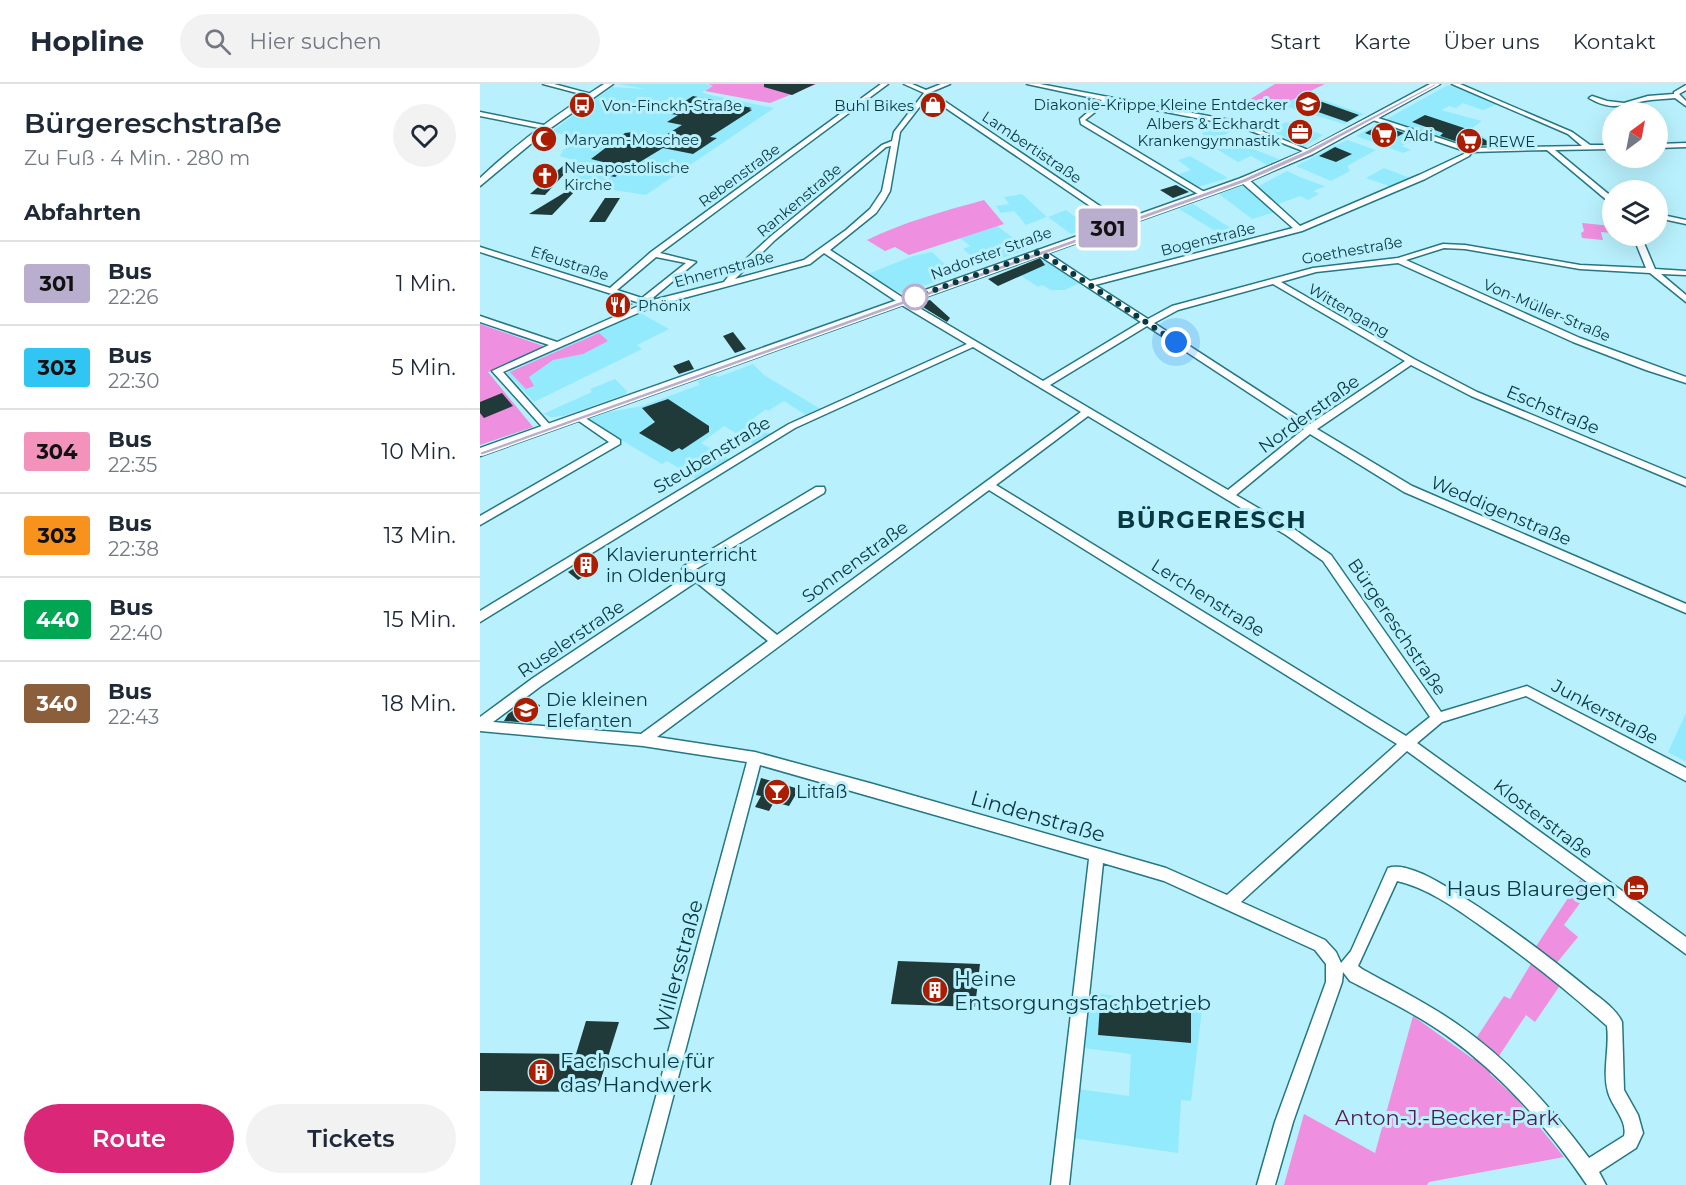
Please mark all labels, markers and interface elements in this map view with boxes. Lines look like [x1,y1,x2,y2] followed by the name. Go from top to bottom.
[180,14,600,68] search box
[30,24,144,58] text: Hopline
[201,25,234,58] icon: search
[249,28,382,55] text: Hier suchen
[1270,29,1321,54] text: Start
[1354,29,1411,54] text: Karte
[1444,29,1540,54] text: Über uns
[1573,29,1656,54] text: Kontakt
[1293,89,1323,119] school or university icon: Diakonie-Krippe Kleine Entdecker
[567,90,597,120] bus stop icon: Von-Finckh-Straße
[918,90,948,120] shop icon: Buhl Bikes
[1034,95,1288,114] place label: Diakonie-Krippe Kleine Entdecker
[602,96,742,115] place label: Von-Finckh-Straße
[834,96,914,115] place label: Buhl Bikes
[1602,102,1668,168] north arrow
[1602,102,1668,246] map controls
[393,104,456,167] button: heart
[24,106,282,140] text: Bürgereschstraße
[979,107,1085,187] street label: Lambertistraße
[1138,114,1280,150] place label: Albers & Eckhardt Krankengymnastik
[1285,117,1315,147] office icon: Albers & Eckhardt Krankengymnastik
[1369,120,1399,150] supermarket icon: Aldi
[529,124,559,154] mosque icon: Maryam-Moschee
[1404,126,1433,145] place label: Aldi
[1454,126,1484,156] supermarket icon: REWE
[564,130,699,149] place label: Maryam-Moschee
[1488,132,1535,151] place label: REWE
[695,139,783,211] street label: Rebenstraße
[24,146,250,170] text: Zu Fuß · 4 Min. · 280 m
[564,158,689,194] place label: Neuapostolische Kirche
[753,159,845,241] street label: Rankenstraße
[530,161,560,191] church icon: Neuapostolische Kirche
[1602,180,1668,246] button: layers
[24,199,141,226] text: Abfahrten
[1074,208,1142,248] line badge: 301
[1091,216,1125,241] text: 301
[1159,218,1257,260] street label: Bogenstraße
[928,222,1054,284] street label: Nadorster Straße
[1300,232,1404,268] street label: Goethestraße
[529,241,611,285] street label: Efeustraße
[672,247,776,291] street label: Ehnernstraße
[108,258,152,285] text: Bus
[396,270,456,297] text: 1 Min.
[40,271,74,296] text: 301
[1480,275,1614,345] street label: Von-Müller-Straße
[1305,279,1393,341] street label: Wittengang
[902,284,928,310] unlabelled marker
[108,285,158,309] text: 22:26
[603,290,633,320] restaurant icon: Phönix
[638,296,691,315] place label: Phönix
[1161,327,1191,357] your location
[108,342,152,369] text: Bus
[391,354,456,381] text: 5 Min.
[38,355,76,380] text: 303
[108,369,159,393] text: 22:30
[1254,370,1364,458] street label: Norderstraße
[1503,381,1603,440] street label: Eschstraße
[650,411,774,499] street label: Steubenstraße
[108,426,152,453] text: Bus
[381,438,456,465] text: 10 Min.
[36,439,78,464] text: 304
[108,453,157,477] text: 22:35
[1427,471,1575,551] street label: Weddigenstraße
[1117,505,1307,534] district label: BÜRGERESCH
[108,510,152,537] text: Bus
[798,516,912,608] street label: Sonnenstraße
[383,522,456,549] text: 13 Min.
[38,523,76,548] text: 303
[108,537,159,561] text: 22:38
[606,544,757,587] place label: Klavierunterricht in Oldenburg
[571,550,601,580] building icon: Klavierunterricht in Oldenburg
[1147,554,1269,642] street label: Lerchenstraße
[1343,554,1451,700] street label: Bürgereschstraße
[109,594,153,621] text: Bus
[514,595,629,683] street label: Ruselerstraße
[383,606,456,633] text: 15 Min.
[36,607,79,632] text: 440
[109,621,163,645] text: 22:40
[1547,674,1662,749] street label: Junkerstraße
[108,678,152,705] text: Bus
[546,689,648,732] place label: Die kleinen Elefanten
[382,690,456,717] text: 18 Min.
[36,691,78,716] text: 340
[511,695,541,725] school or university icon: Die kleinen Elefanten
[108,705,159,729] text: 22:43
[1489,774,1597,864] street label: Klosterstraße
[762,777,792,807] bar icon: Litfaß
[796,781,847,803] place label: Litfaß
[968,785,1108,847] street label: Lindenstraße
[1621,873,1651,903] hotel icon: Haus Blauregen
[1447,876,1616,901] place label: Haus Blauregen
[648,897,708,1035] street label: Willersstraße
[954,966,1211,1015] place label: Heine Entsorgungsfachbetrieb
[920,975,950,1005] building icon: Heine Entsorgungsfachbetrieb
[560,1048,715,1097] place label: Fachschule für das Handwerk
[526,1057,556,1087] building icon: Fachschule für das Handwerk
[24,1104,234,1173] button: Route
[246,1104,456,1173] button: Tickets
[1335,1105,1560,1130] park label: Anton-J.-Becker-Park

